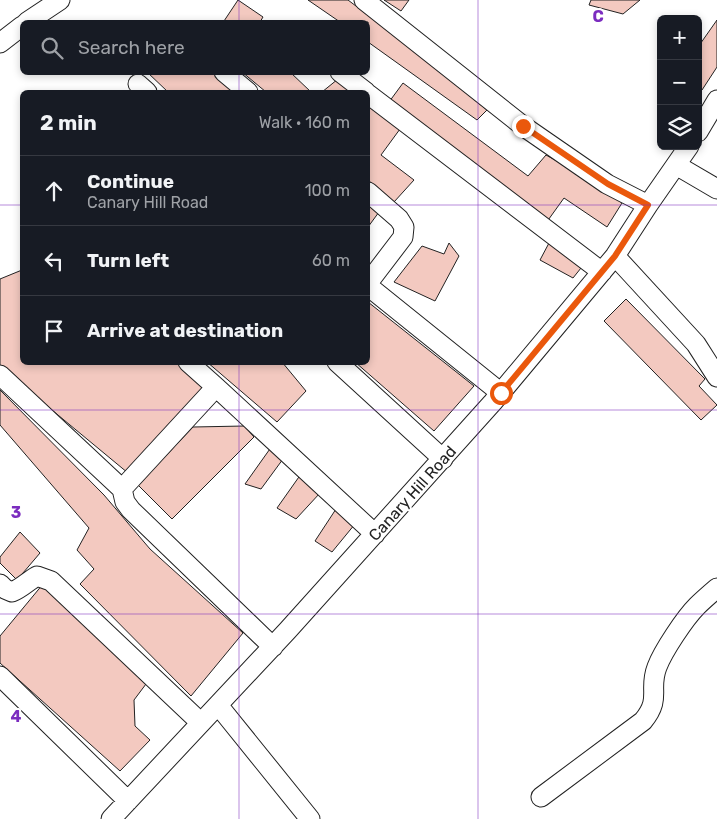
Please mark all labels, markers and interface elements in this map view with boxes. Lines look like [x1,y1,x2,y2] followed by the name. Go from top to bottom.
[592,7,604,26] text: C
[657,15,702,150] map controls
[657,15,702,60] button: +
[20,20,370,75] search box
[38,34,66,62] icon: search
[78,36,185,59] text: Search here
[657,60,702,105] button: −
[657,105,702,150] button: layers
[40,110,97,135] text: 2 min
[259,113,350,132] text: Walk · 160 m
[512,115,535,138] route end
[87,170,174,193] text: Continue
[40,177,68,205] icon: ahead
[305,181,350,200] text: 100 m
[87,193,208,212] text: Canary Hill Road
[40,247,68,275] icon: left
[87,249,169,272] text: Turn left
[312,251,350,270] text: 60 m
[40,317,68,345] icon: arrive
[87,319,283,342] text: Arrive at destination
[490,382,513,405] route start
[365,442,460,545] street label: Canary Hill Road
[11,503,21,522] text: 3
[11,707,22,726] text: 4

